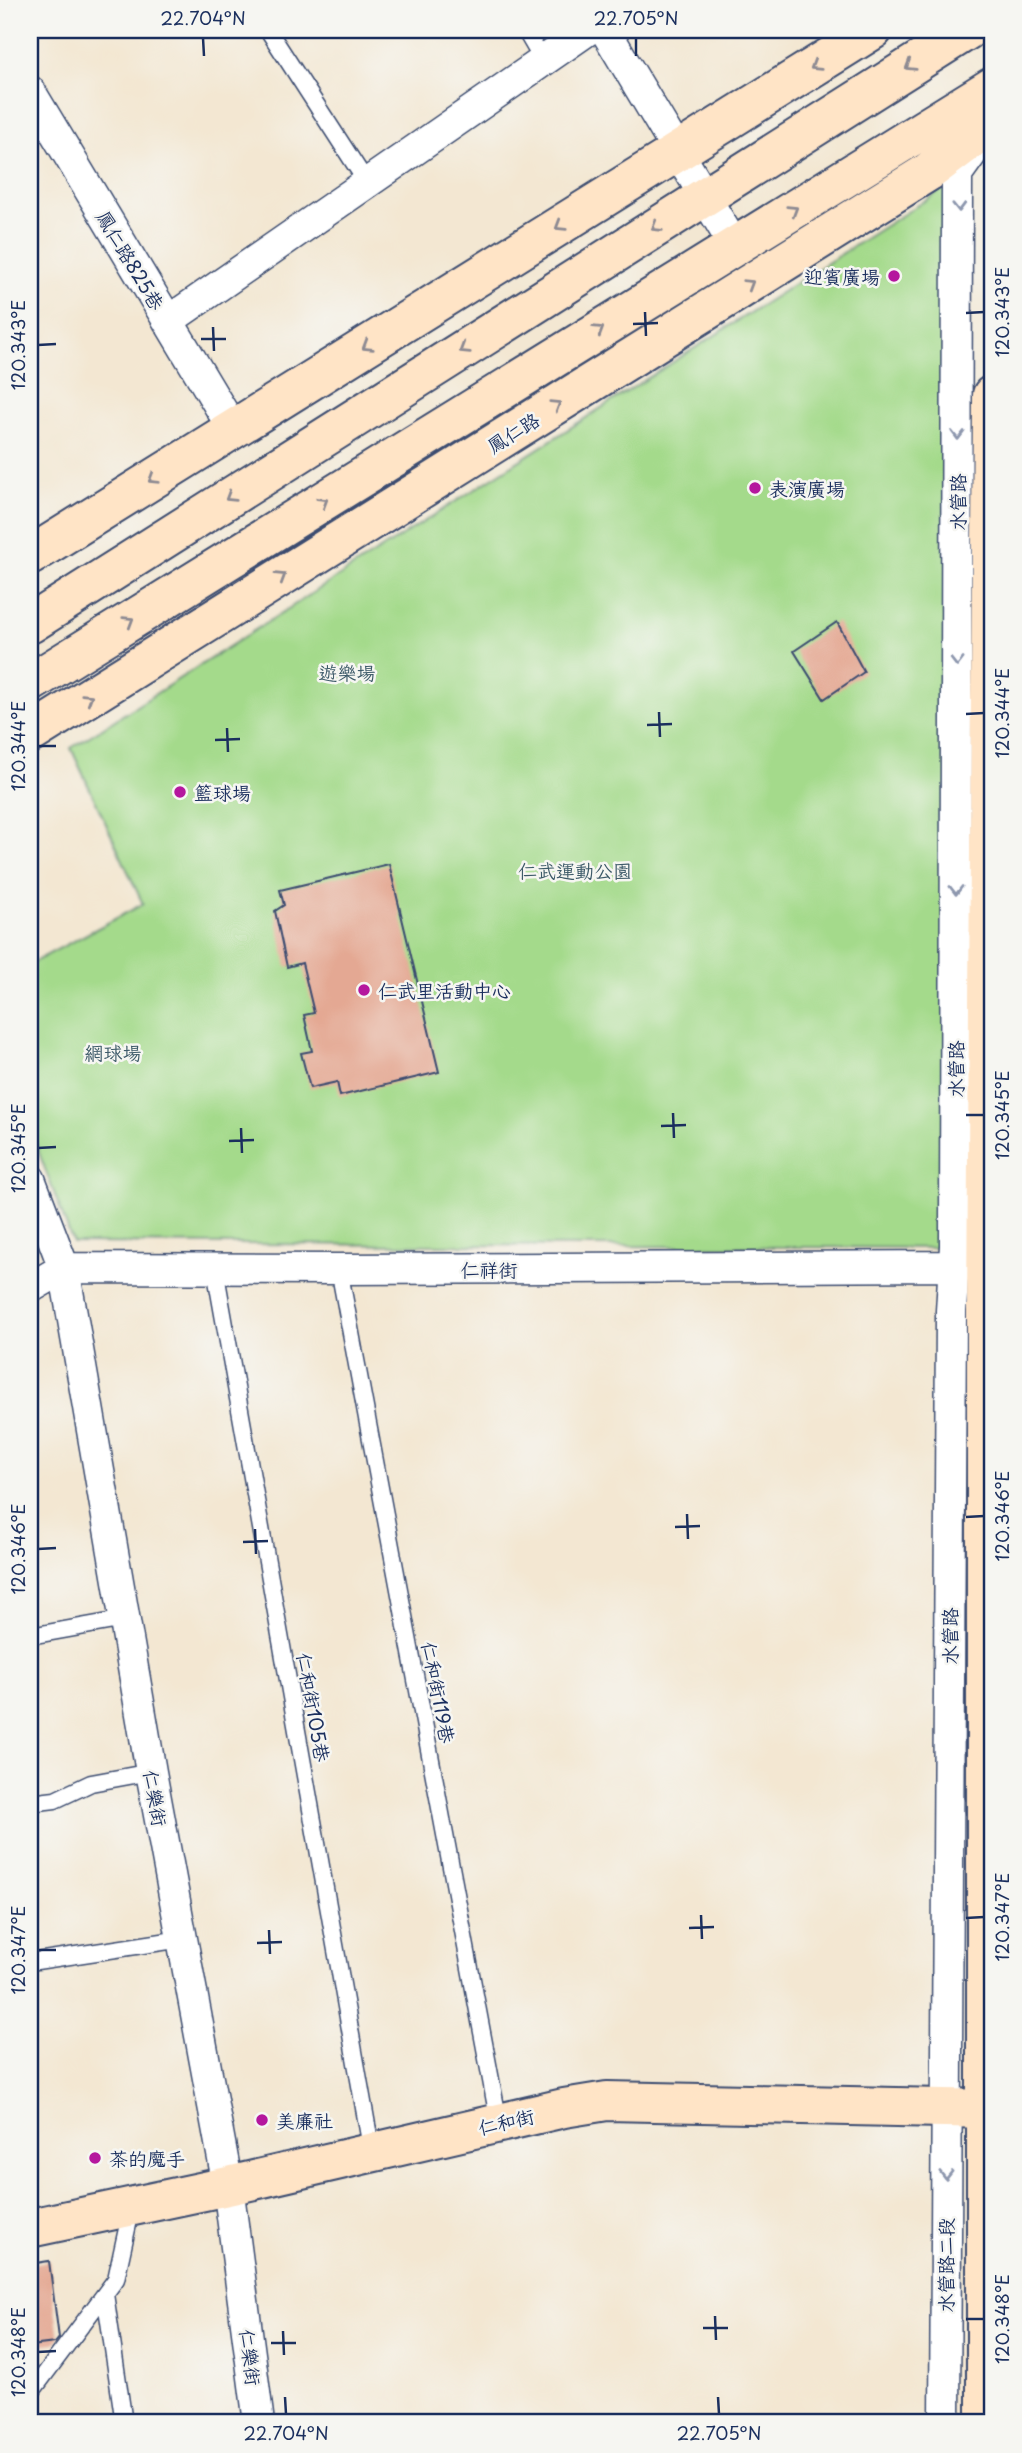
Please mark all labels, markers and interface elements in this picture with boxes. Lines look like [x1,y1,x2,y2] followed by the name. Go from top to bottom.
[160,4,246,31] text: 22.704°N
[593,4,679,31] text: 22.705°N
[809,57,822,70] one-way arrow
[905,58,918,71] one-way arrow
[951,202,966,213] one-way arrow
[90,205,172,315] street label: 鳳仁路825巷
[785,206,798,219] one-way arrow
[554,217,567,230] one-way arrow
[651,219,664,232] one-way arrow
[804,262,880,290] place label: 迎賓廣場
[988,267,1015,357] text: 120.343°E
[886,268,902,284] marker: 迎賓廣場
[742,280,755,293] one-way arrow
[4,300,31,390] text: 120.343°E
[592,326,605,339] one-way arrow
[361,338,374,351] one-way arrow
[458,341,471,354] one-way arrow
[549,400,562,413] one-way arrow
[481,405,545,459] street label: 鳳仁路
[950,430,965,441] one-way arrow
[147,471,160,484] one-way arrow
[943,473,971,531] street label: 水管路
[769,474,845,502] place label: 表演廣場
[747,480,763,496] marker: 表演廣場
[225,489,238,502] one-way arrow
[315,497,328,510] one-way arrow
[273,573,286,586] one-way arrow
[122,617,135,630] one-way arrow
[318,658,376,686] park label: 遊樂場
[949,658,965,668] one-way arrow
[988,668,1015,758] text: 120.344°E
[80,694,93,707] one-way arrow
[4,701,31,791] text: 120.344°E
[194,778,251,806] place label: 籃球場
[172,784,188,800] marker: 籃球場
[518,856,632,884] park label: 仁武運動公園
[948,885,964,896] one-way arrow
[378,976,511,1004] place label: 仁武里活動中心
[356,982,372,998] marker: 仁武里活動中心
[84,1038,142,1066] park label: 網球場
[941,1040,969,1098] street label: 水管路
[988,1070,1015,1160] text: 120.345°E
[4,1103,31,1193] text: 120.345°E
[460,1255,518,1283] street label: 仁祥街
[988,1470,1015,1562] text: 120.346°E
[4,1503,31,1595] text: 120.346°E
[935,1607,963,1665] street label: 水管路
[415,1639,463,1745] street label: 仁和街119巷
[291,1650,337,1764] street label: 仁和街105巷
[137,1767,175,1829] street label: 仁樂街
[988,1872,1015,1962] text: 120.347°E
[4,1905,31,1995] text: 120.347°E
[475,2101,537,2141] street label: 仁和街
[276,2106,333,2134] place label: 美廉社
[254,2112,270,2128] marker: 美廉社
[109,2144,185,2172] place label: 茶的魔手
[87,2150,103,2166] marker: 茶的魔手
[938,2171,954,2181] one-way arrow
[931,2217,959,2313] street label: 水管路二段
[988,2274,1015,2364] text: 120.348°E
[4,2307,31,2397] text: 120.348°E
[234,2327,268,2387] street label: 仁樂街
[243,2419,329,2446] text: 22.704°N
[676,2419,762,2446] text: 22.705°N

